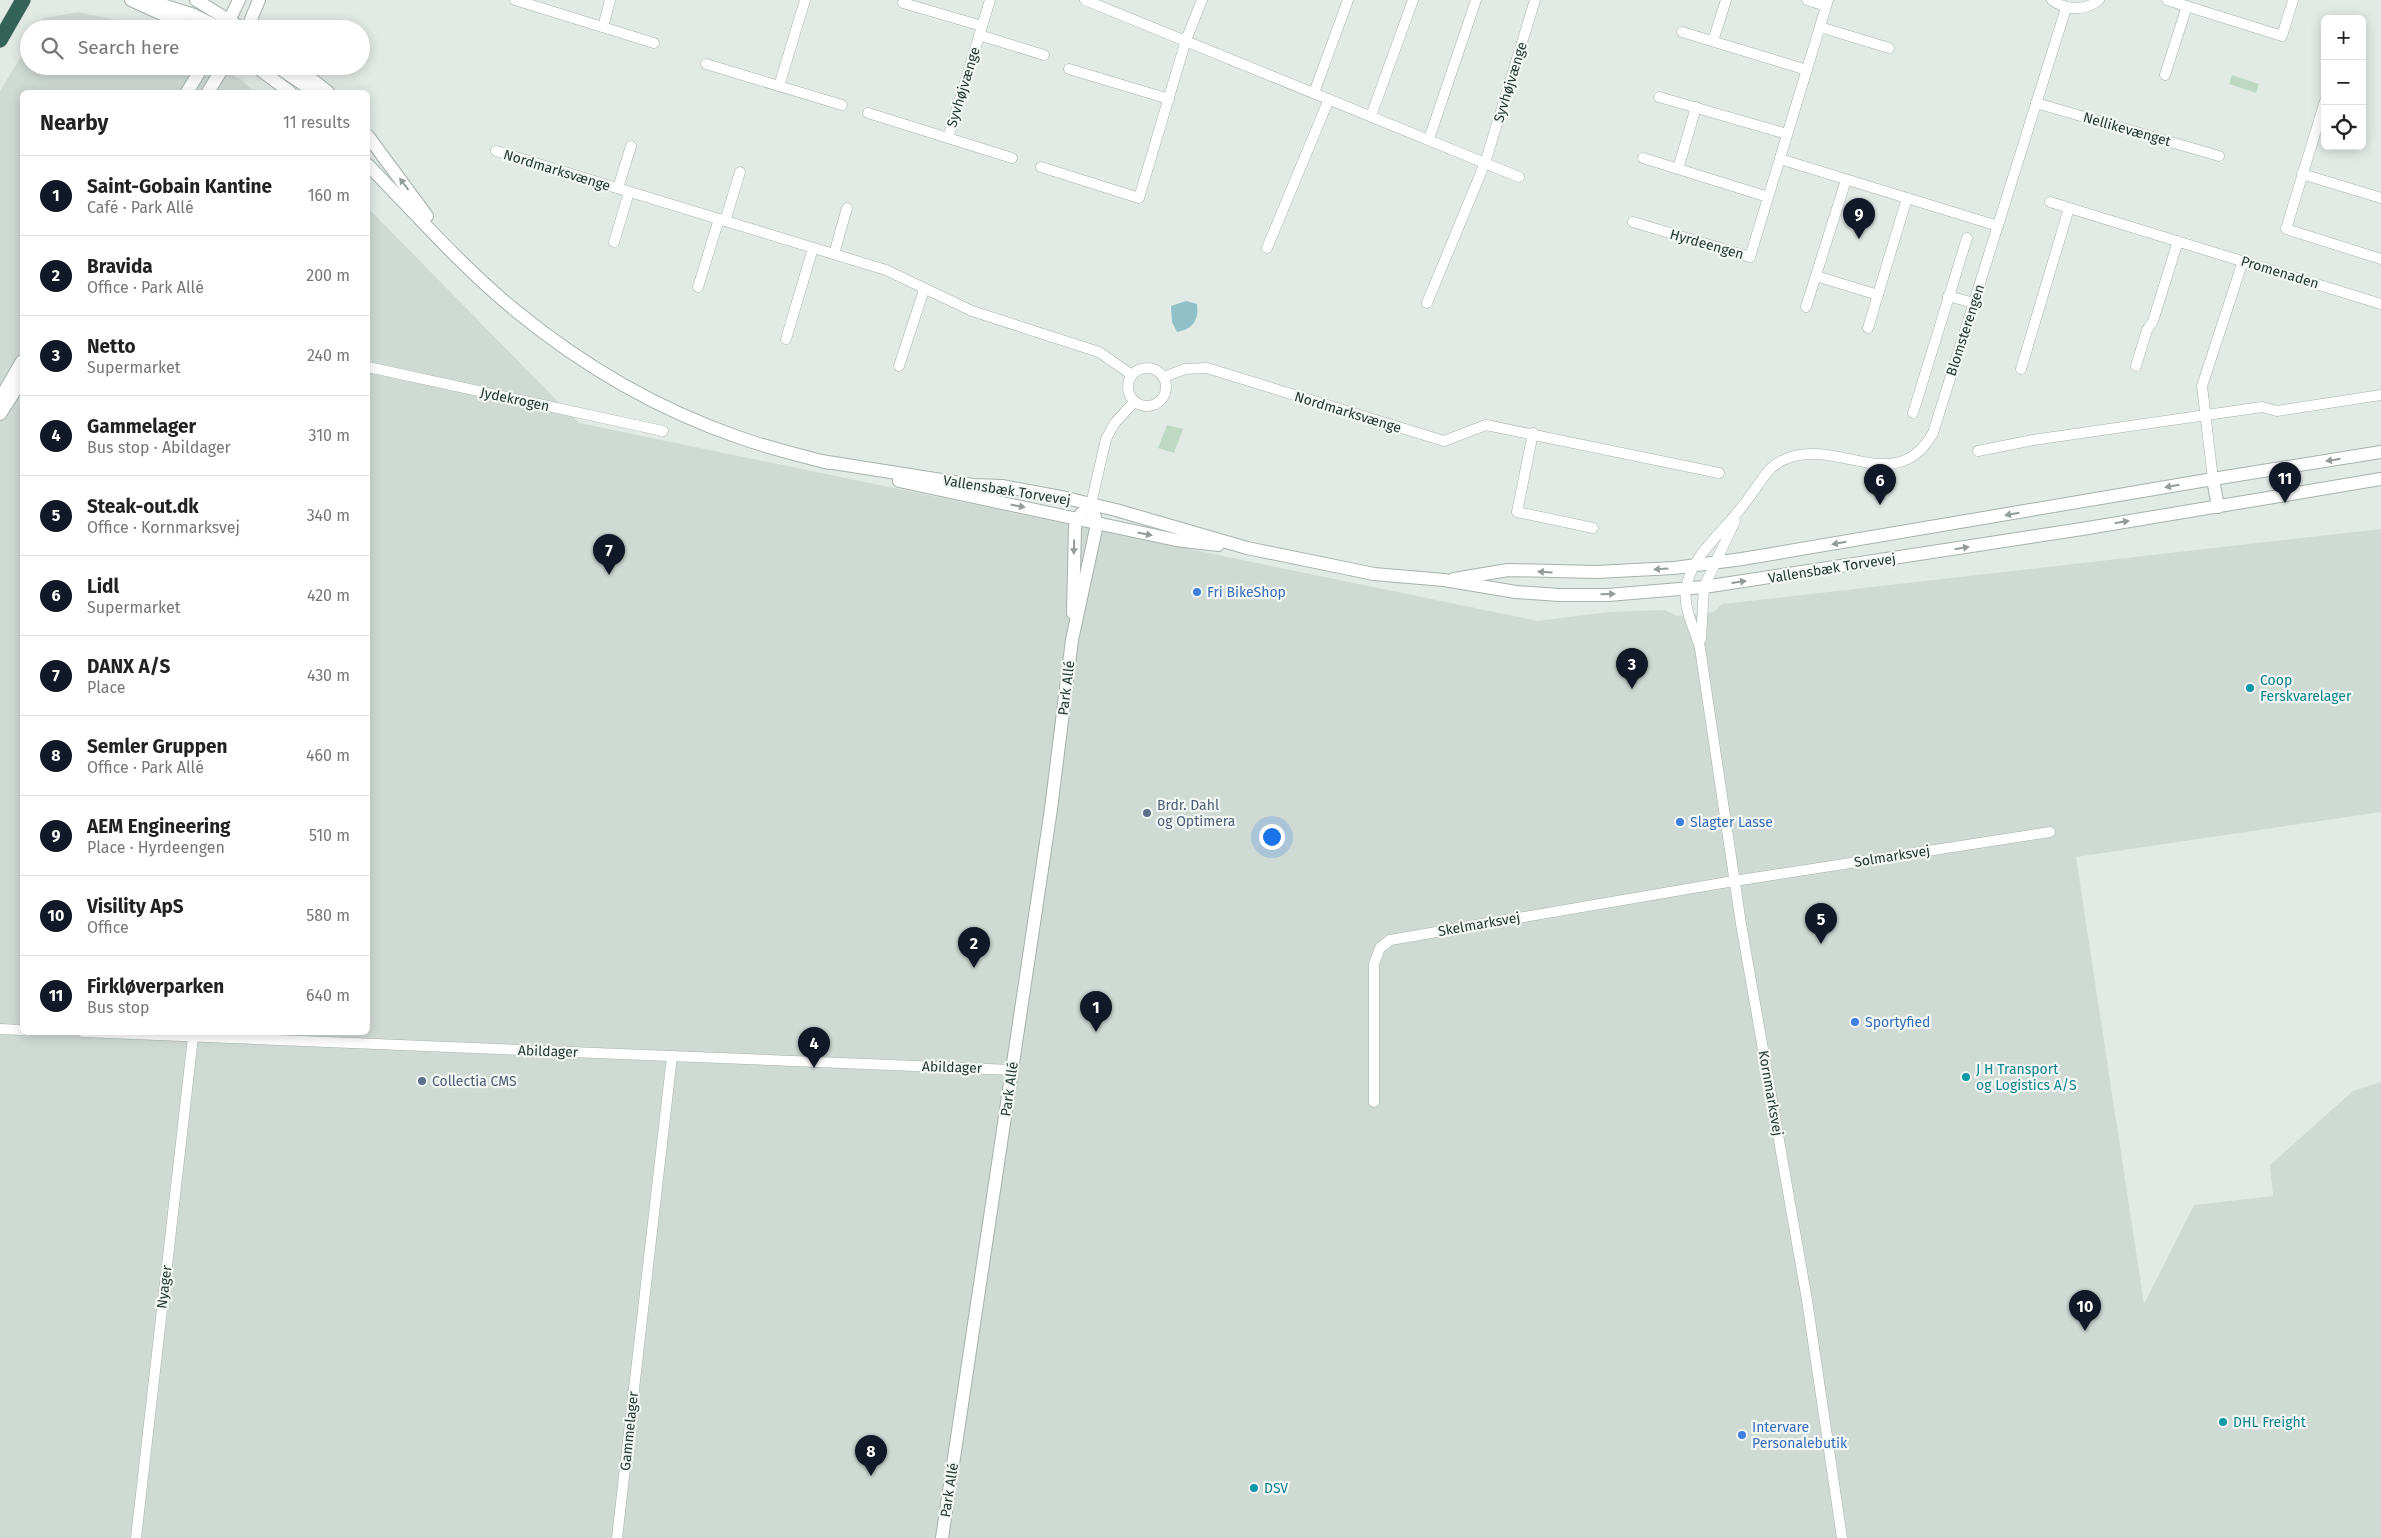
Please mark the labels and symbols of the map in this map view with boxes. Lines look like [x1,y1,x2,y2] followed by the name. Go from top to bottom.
[1490,40,1531,124] street label: Syvhøjvænge
[943,45,984,129] street label: Syvhøjvænge
[2081,109,2174,150] street label: Nellikevænget
[501,146,612,195] street label: Nordmarksvænge
[398,178,409,191] one-way arrow
[1843,198,1875,239] pin: 9
[1668,226,1746,263] street label: Hyrdeengen
[2239,253,2321,292] street label: Promenaden
[1943,282,1988,378] street label: Blomsterengen
[479,384,551,415] street label: Jydekrogen
[1292,388,1403,437] street label: Nordmarksvænge
[2324,456,2340,464] one-way arrow
[2269,462,2301,503] pin: 11
[1864,464,1896,505] pin: 6
[942,472,1072,509] street label: Vallensbæk Torvevej
[2164,482,2180,490] one-way arrow
[1011,502,1026,510] one-way arrow
[2004,510,2020,518] one-way arrow
[2115,518,2131,526] one-way arrow
[1137,530,1153,538] one-way arrow
[593,534,625,575] pin: 7
[1070,539,1078,555] one-way arrow
[1831,540,1847,548] one-way arrow
[1954,544,1970,552] one-way arrow
[1767,550,1897,587] street label: Vallensbæk Torvevej
[1653,565,1669,573] one-way arrow
[1536,567,1552,575] one-way arrow
[1731,578,1747,586] one-way arrow
[1207,584,1286,601] place label: Fri BikeShop
[1191,586,1203,598] marker: Fri BikeShop
[1600,590,1616,598] one-way arrow
[1616,648,1648,689] pin: 3
[1055,660,1078,716] street label: Park Allé
[2260,672,2352,705] place label: Coop Ferskvarelager
[2244,682,2256,694] marker: Coop Ferskvarelager
[1157,797,1235,830] place label: Brdr. Dahl og Optimera
[1141,807,1153,819] marker: Brdr. Dahl og Optimera
[1690,814,1773,831] place label: Slagter Lasse
[1674,816,1686,828] marker: Slagter Lasse
[1259,824,1285,850] your location
[1853,842,1931,871] street label: Solmarksvej
[1805,903,1837,944] pin: 5
[1437,909,1522,940] street label: Skelmarksvej
[958,927,990,968] pin: 2
[1080,991,1112,1032] pin: 1
[1865,1014,1930,1031] place label: Sportyfied
[1849,1016,1861,1028] marker: Sportyfied
[798,1027,830,1068] pin: 4
[518,1042,579,1061] street label: Abildager
[1755,1049,1786,1137] street label: Kornmarksvej
[922,1058,983,1077] street label: Abildager
[997,1061,1022,1118] street label: Park Allé
[1976,1061,2077,1094] place label: J H Transport og Logistics A/S
[1960,1071,1972,1083] marker: J H Transport og Logistics A/S
[432,1073,517,1090] place label: Collectia CMS
[416,1075,428,1087] marker: Collectia CMS
[153,1264,176,1310] street label: Nyager
[2069,1290,2101,1331] pin: 10
[617,1390,642,1472] street label: Gammelager
[2233,1414,2307,1431] place label: DHL Freight
[2217,1416,2229,1428] marker: DHL Freight
[1752,1419,1848,1452] place label: Intervare Personalebutik
[1736,1429,1748,1441] marker: Intervare Personalebutik
[855,1435,887,1476] pin: 8
[937,1462,962,1519] street label: Park Allé
[1264,1480,1288,1497] place label: DSV
[1248,1482,1260,1494] marker: DSV

